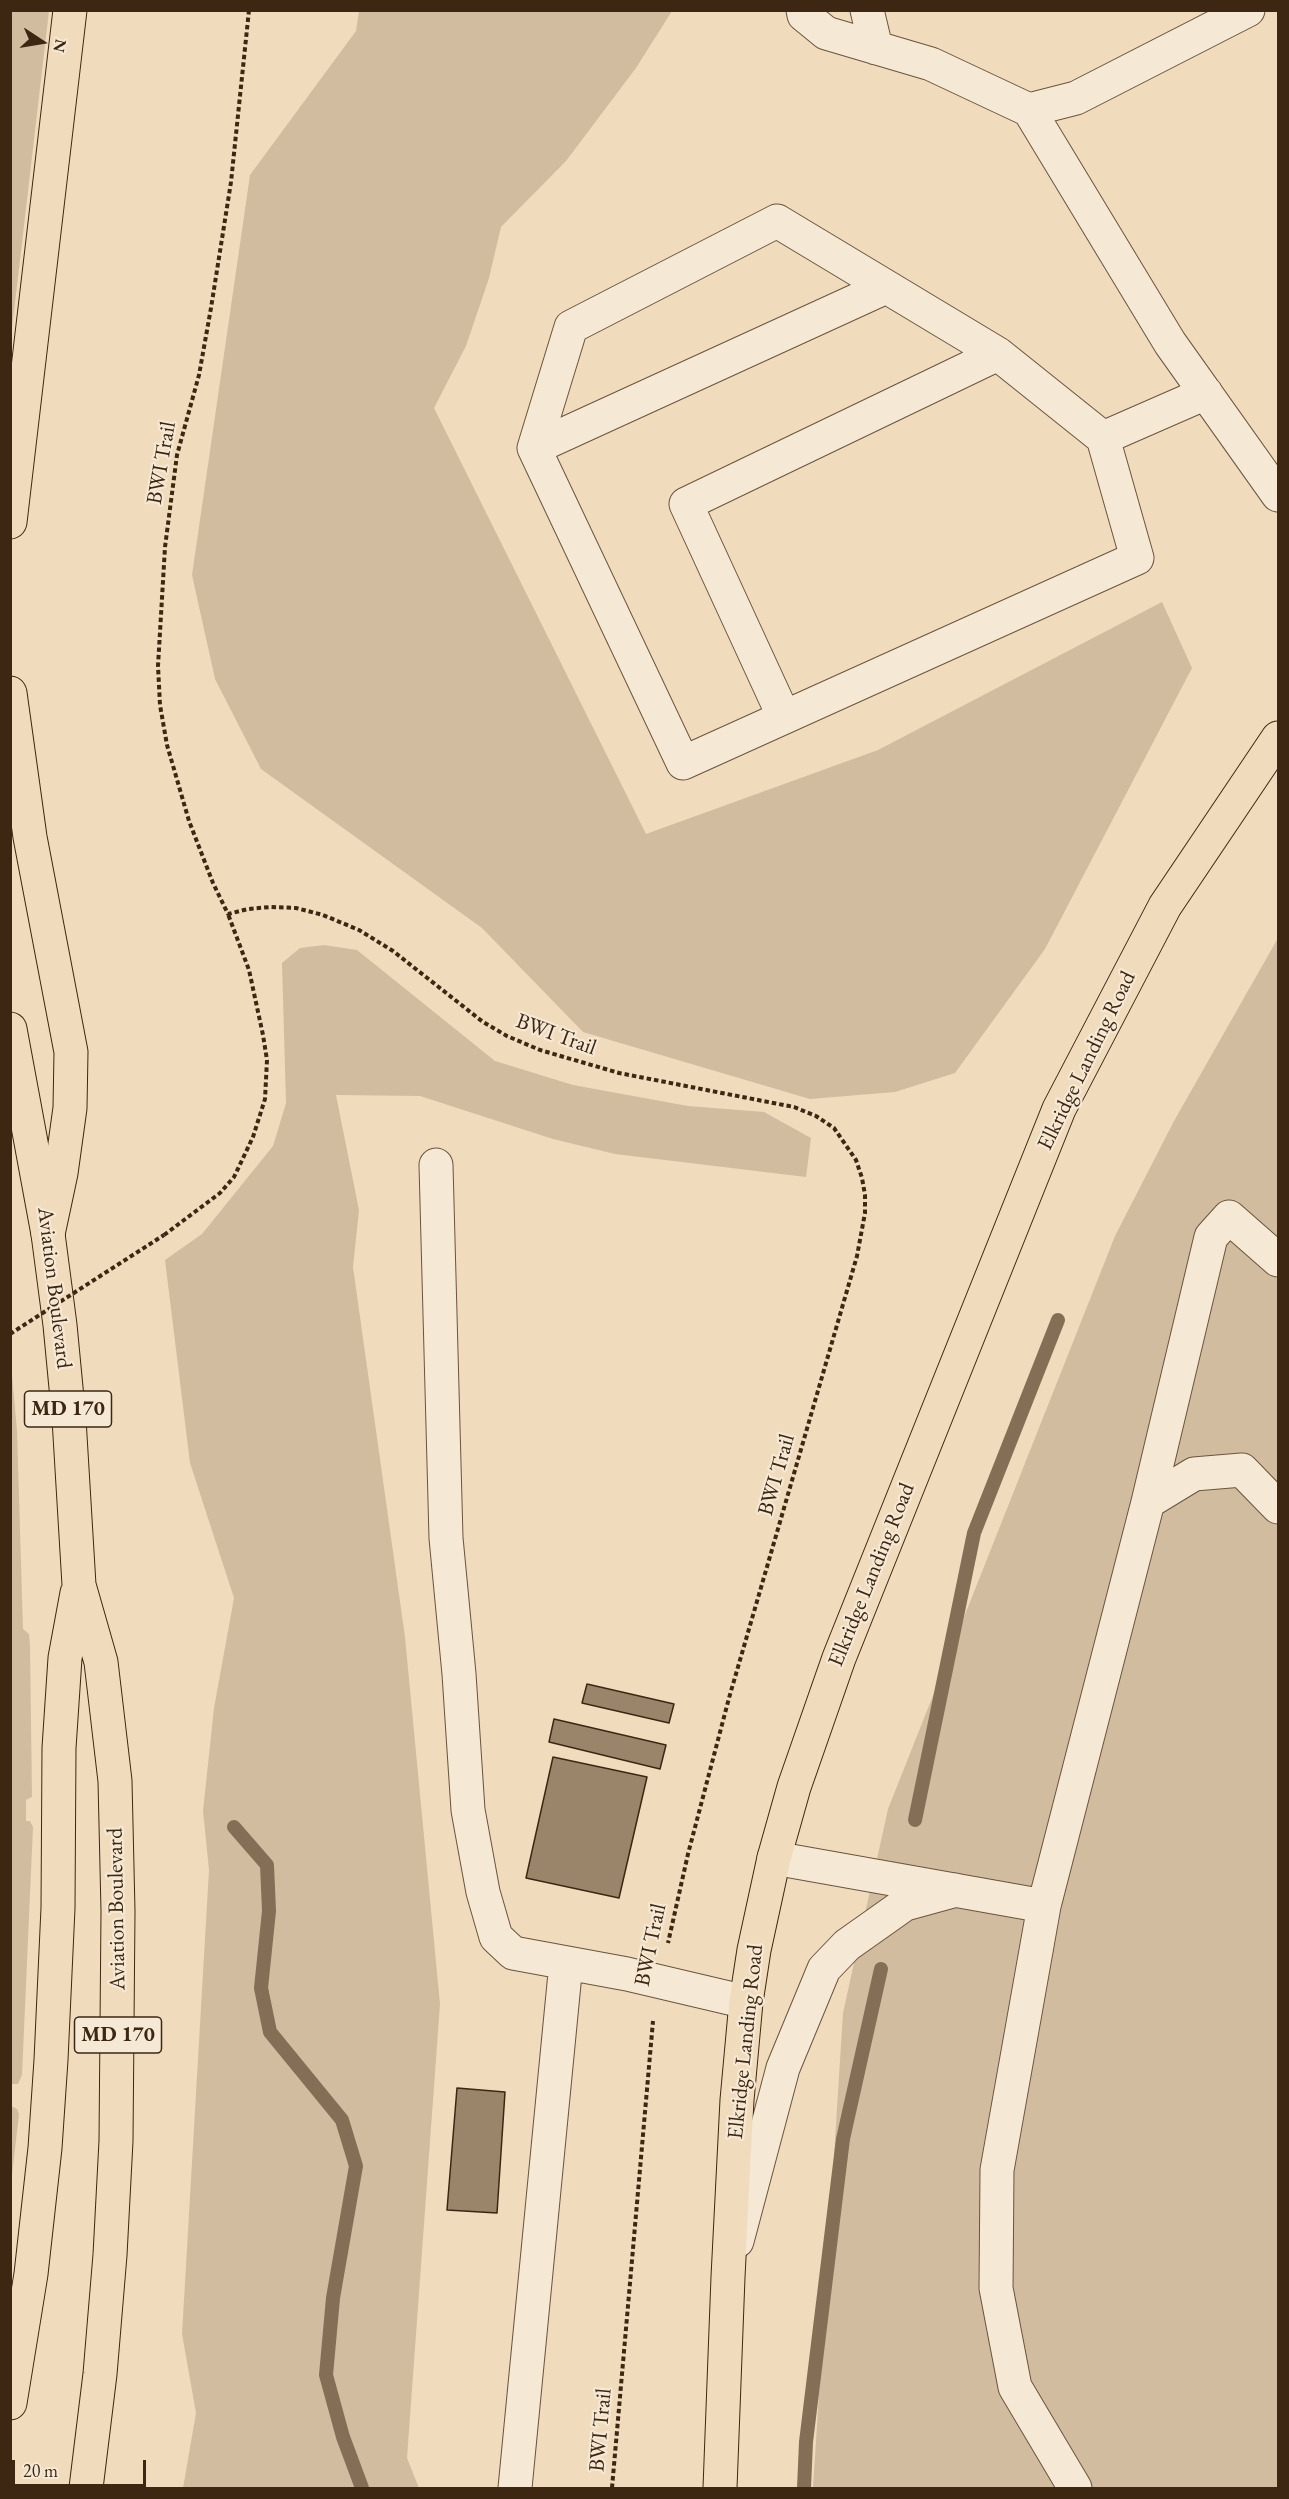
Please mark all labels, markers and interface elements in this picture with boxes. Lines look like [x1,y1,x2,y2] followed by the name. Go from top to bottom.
[12,12,72,72] north arrow
[48,37,72,54] text: N
[142,420,182,506] street label: BWI Trail
[1032,967,1142,1155] street label: Elkridge Landing Road
[512,1008,600,1062] street label: BWI Trail
[31,1206,77,1370] street label: Aviation Boulevard
[25,1391,112,1427] road number: MD 170
[753,1431,801,1519] street label: BWI Trail
[823,1479,921,1671] street label: Elkridge Landing Road
[102,1828,132,1990] street label: Aviation Boulevard
[629,1901,673,1989] street label: BWI Trail
[723,1943,769,2141] street label: Elkridge Landing Road
[74,2017,162,2053] road number: MD 170
[584,2387,618,2473] street label: BWI Trail
[15,2448,148,2486] scale bar
[23,2459,58,2482] text: 20 m

